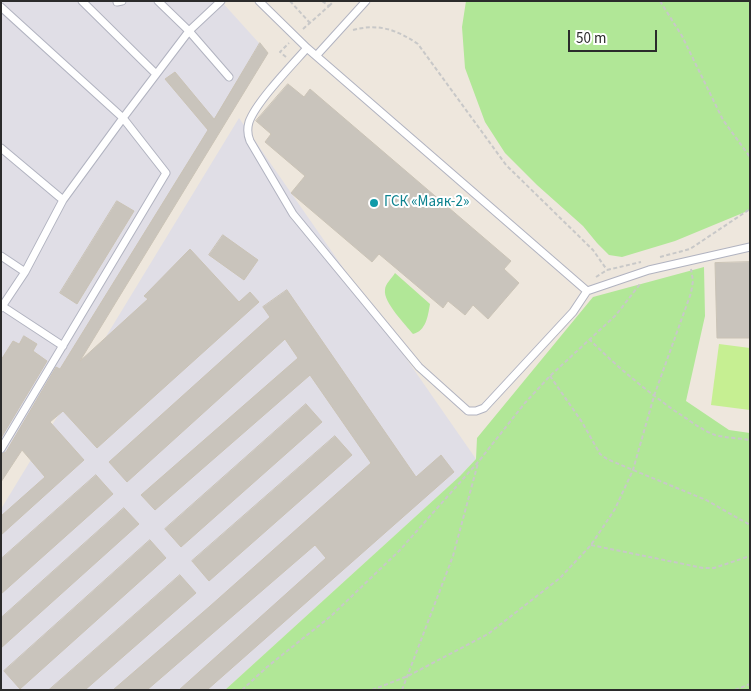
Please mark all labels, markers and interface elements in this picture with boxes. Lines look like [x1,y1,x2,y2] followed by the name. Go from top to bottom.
[571,20,660,52] scale bar
[576,28,606,49] text: 50 m
[384,194,469,212] place label: ГСК «Маяк-2»
[368,197,380,209] marker: ГСК «Маяк-2»

